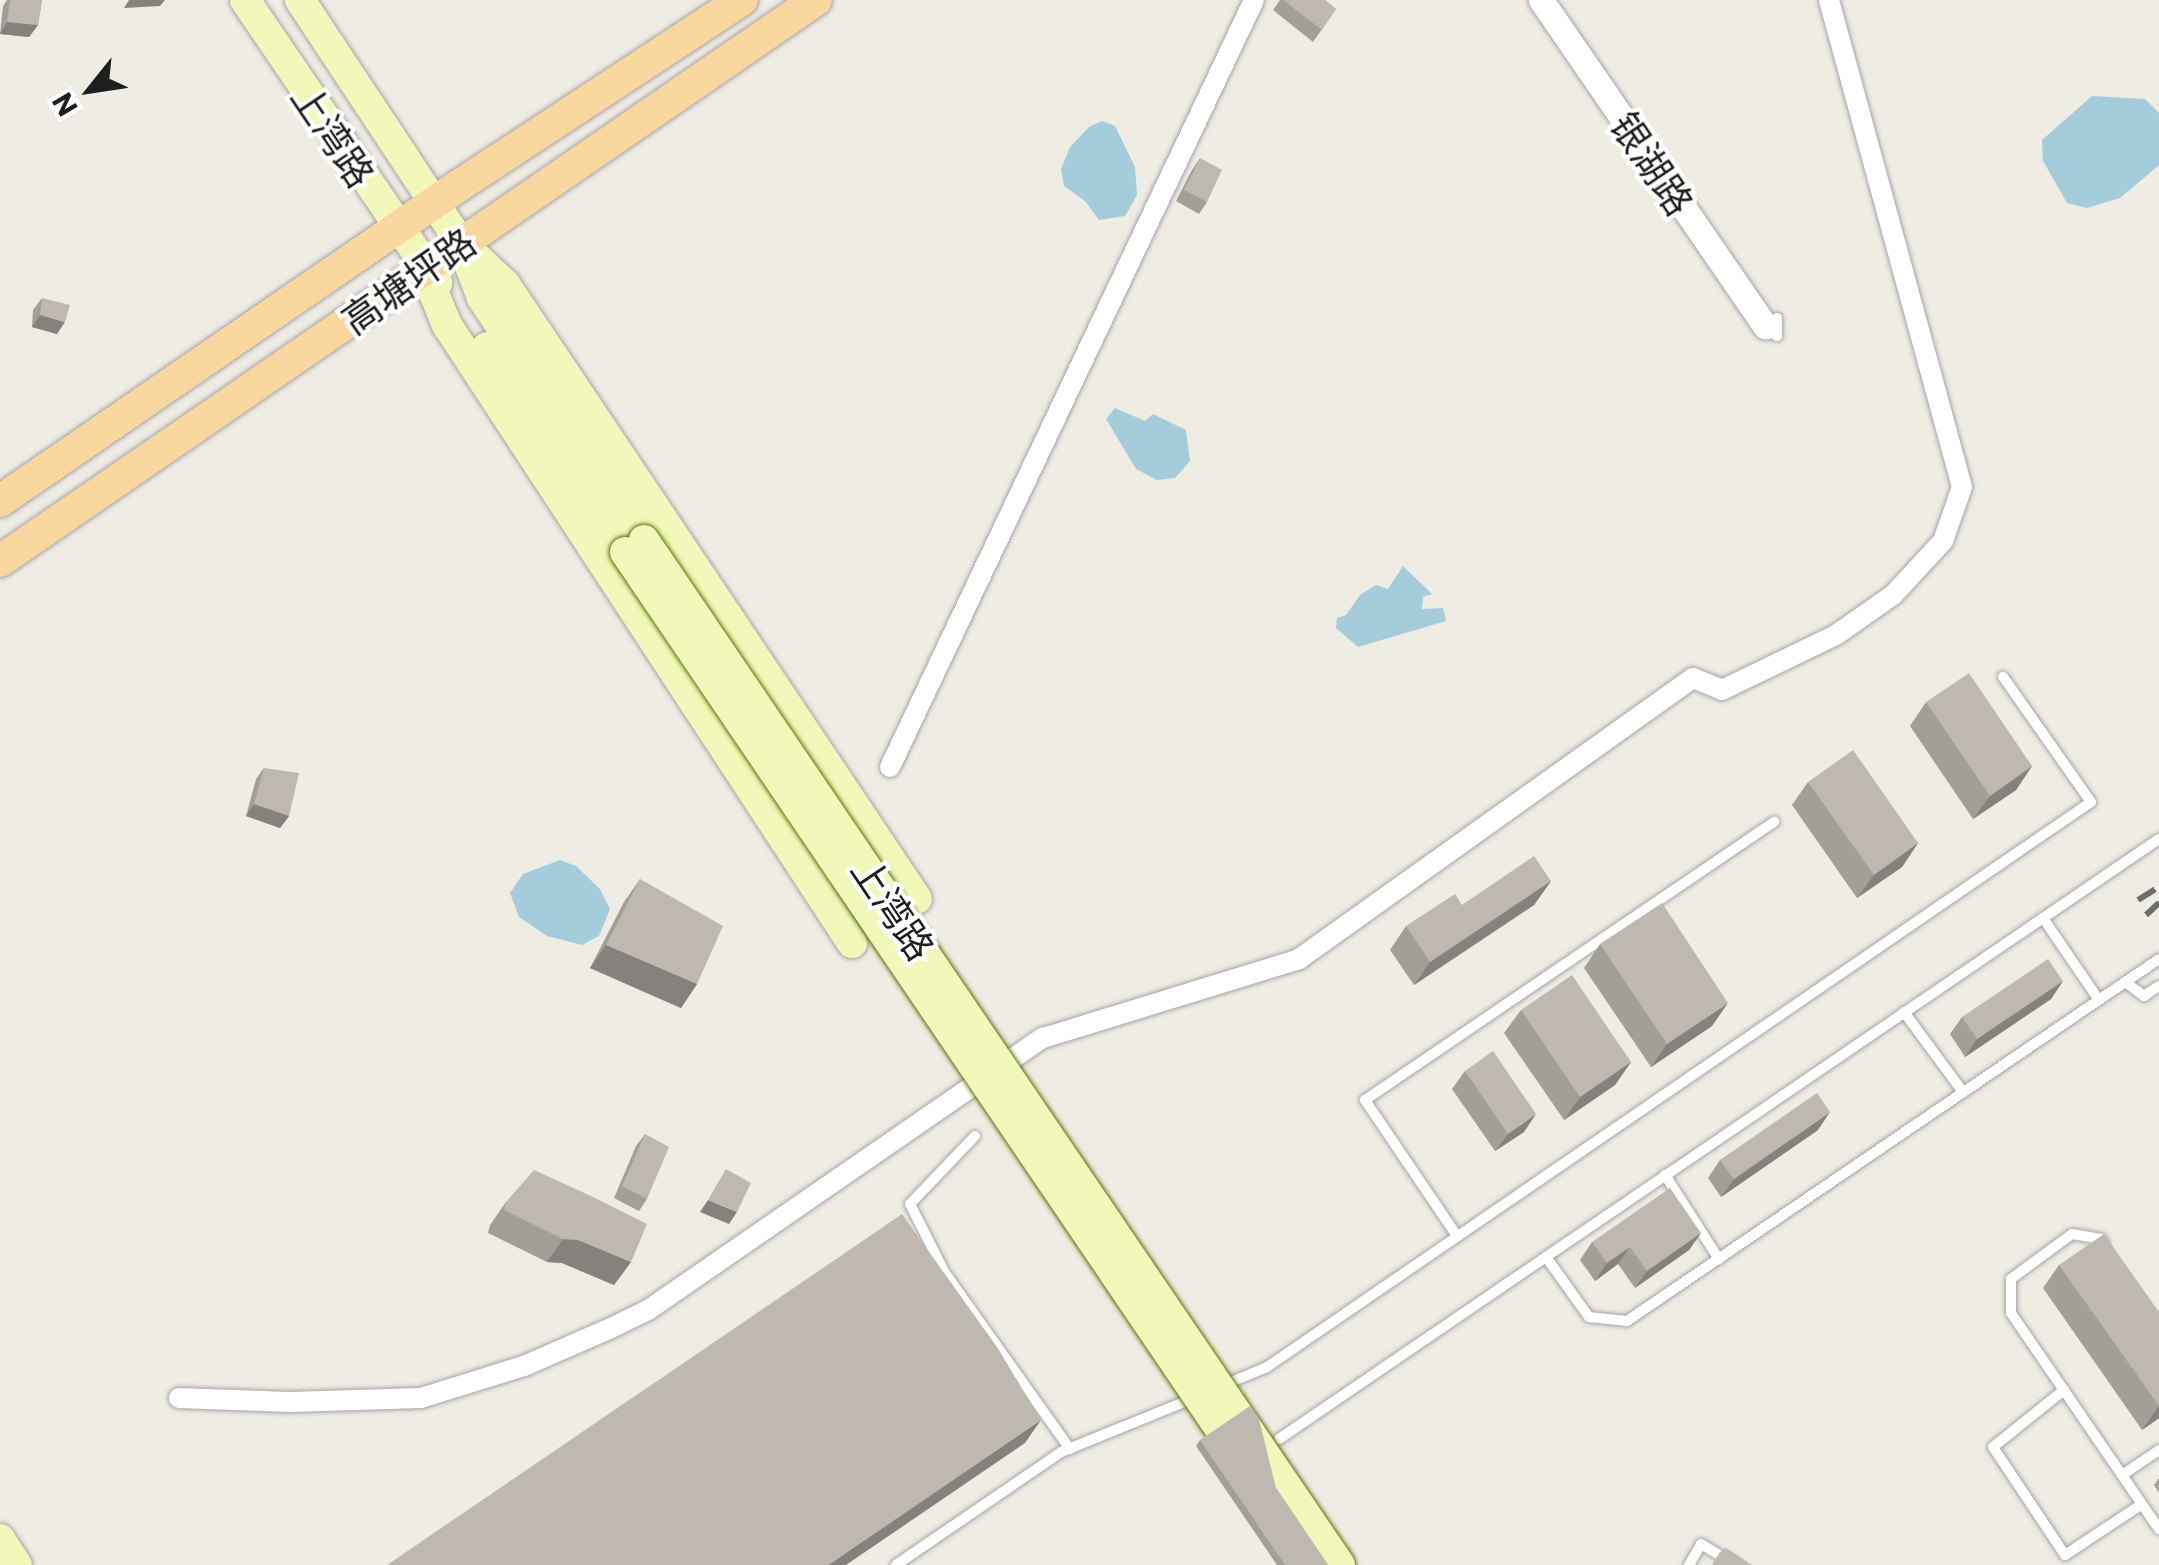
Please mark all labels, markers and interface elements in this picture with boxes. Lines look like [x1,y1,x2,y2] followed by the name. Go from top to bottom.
[40,40,140,140] north arrow
[283,75,385,195] street label: 上湾路
[44,87,84,123] text: N
[1602,103,1704,223] street label: 银湖路
[333,218,483,342] street label: 高塘坪路
[843,848,945,968] street label: 上湾路

